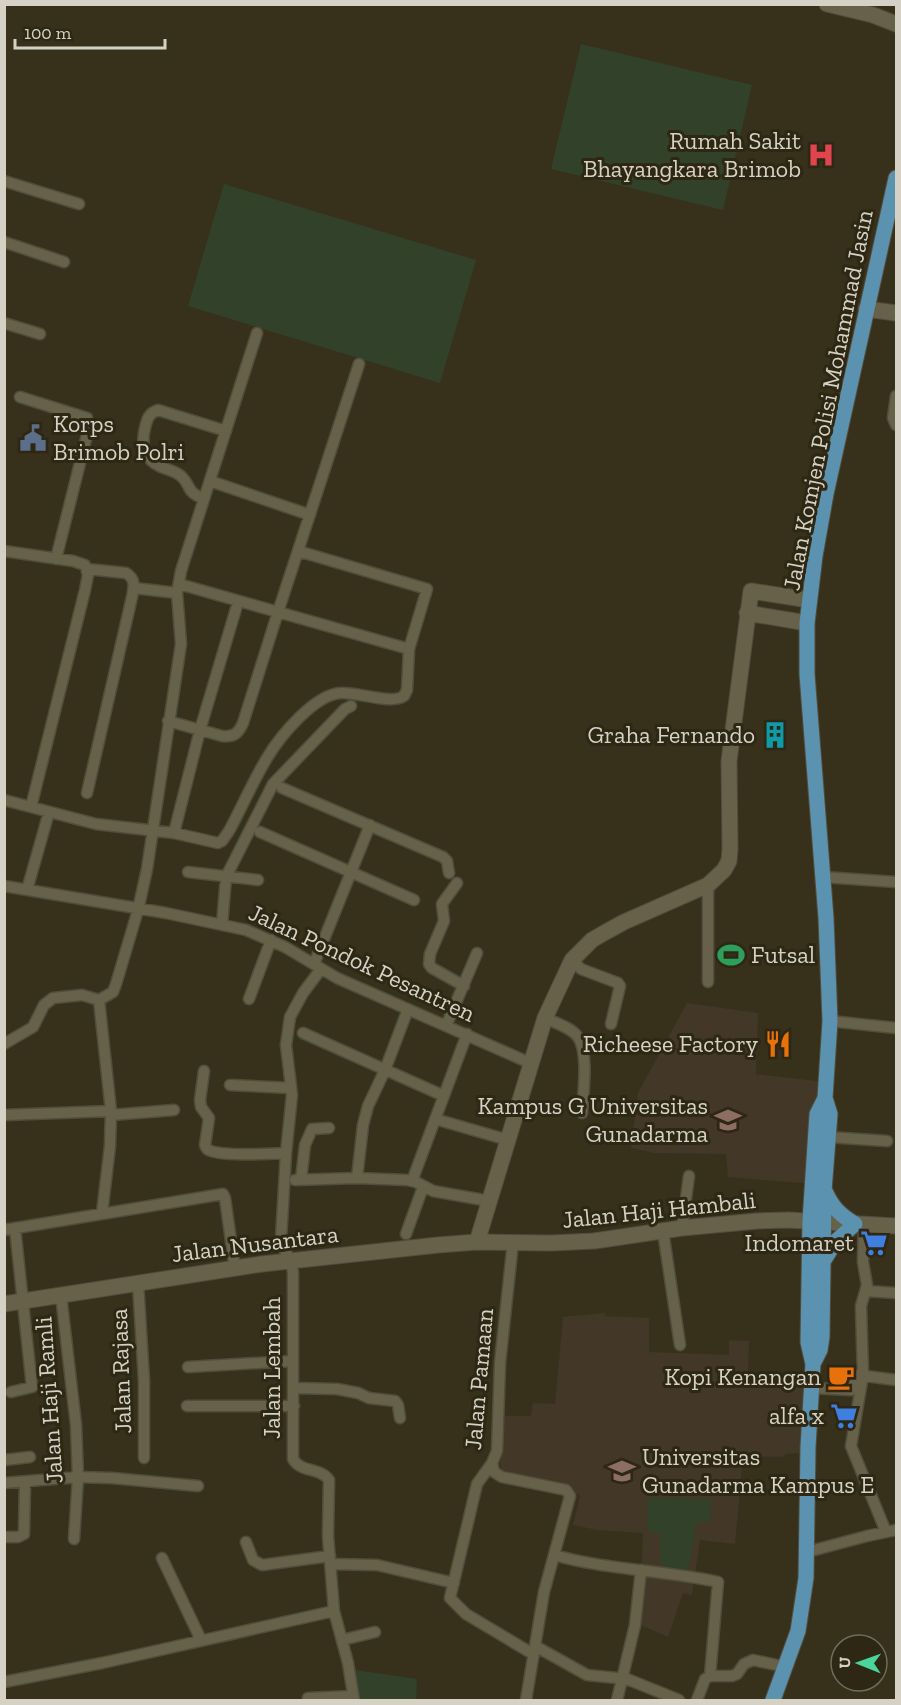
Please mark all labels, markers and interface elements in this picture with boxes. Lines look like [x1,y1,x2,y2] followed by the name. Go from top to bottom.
[15,12,165,50] scale bar
[24,22,72,44] text: 100 m
[583,126,801,183] place label: Rumah Sakit Bhayangkara Brimob
[806,140,836,170] hospital icon: Rumah Sakit Bhayangkara Brimob
[776,207,879,593] street label: Jalan Komjen Polisi Mohammad Jasin
[53,409,185,466] place label: Korps Brimob Polri
[18,423,48,453] public building icon: Korps Brimob Polri
[587,720,755,749] place label: Graha Fernando
[760,720,790,750] building icon: Graha Fernando
[245,897,480,1028] street label: Jalan Pondok Pesantren
[716,940,746,970] sports icon: Futsal
[751,940,815,969] place label: Futsal
[583,1029,759,1058] place label: Richeese Factory
[763,1029,793,1059] restaurant icon: Richeese Factory
[477,1091,708,1148] place label: Kampus G Universitas Gunadarma
[713,1105,743,1135] school or university icon: Kampus G Universitas Gunadarma
[561,1185,757,1234] street label: Jalan Haji Hambali
[170,1219,340,1268] street label: Jalan Nusantara
[744,1228,854,1257] place label: Indomaret
[859,1228,889,1258] supermarket icon: Indomaret
[257,1296,286,1439] street label: Jalan Lembah
[458,1307,499,1451] street label: Jalan Pamaan
[104,1308,137,1434] street label: Jalan Rajasa
[28,1315,69,1484] street label: Jalan Haji Ramli
[665,1362,821,1391] place label: Kopi Kenangan
[826,1362,856,1392] cafe icon: Kopi Kenangan
[769,1401,824,1430] place label: alfa x
[829,1401,859,1431] supermarket icon: alfa x
[642,1442,874,1499] place label: Universitas Gunadarma Kampus E
[607,1456,637,1486] school or university icon: Universitas Gunadarma Kampus E
[829,1633,889,1693] north arrow
[835,1656,854,1669] text: U

